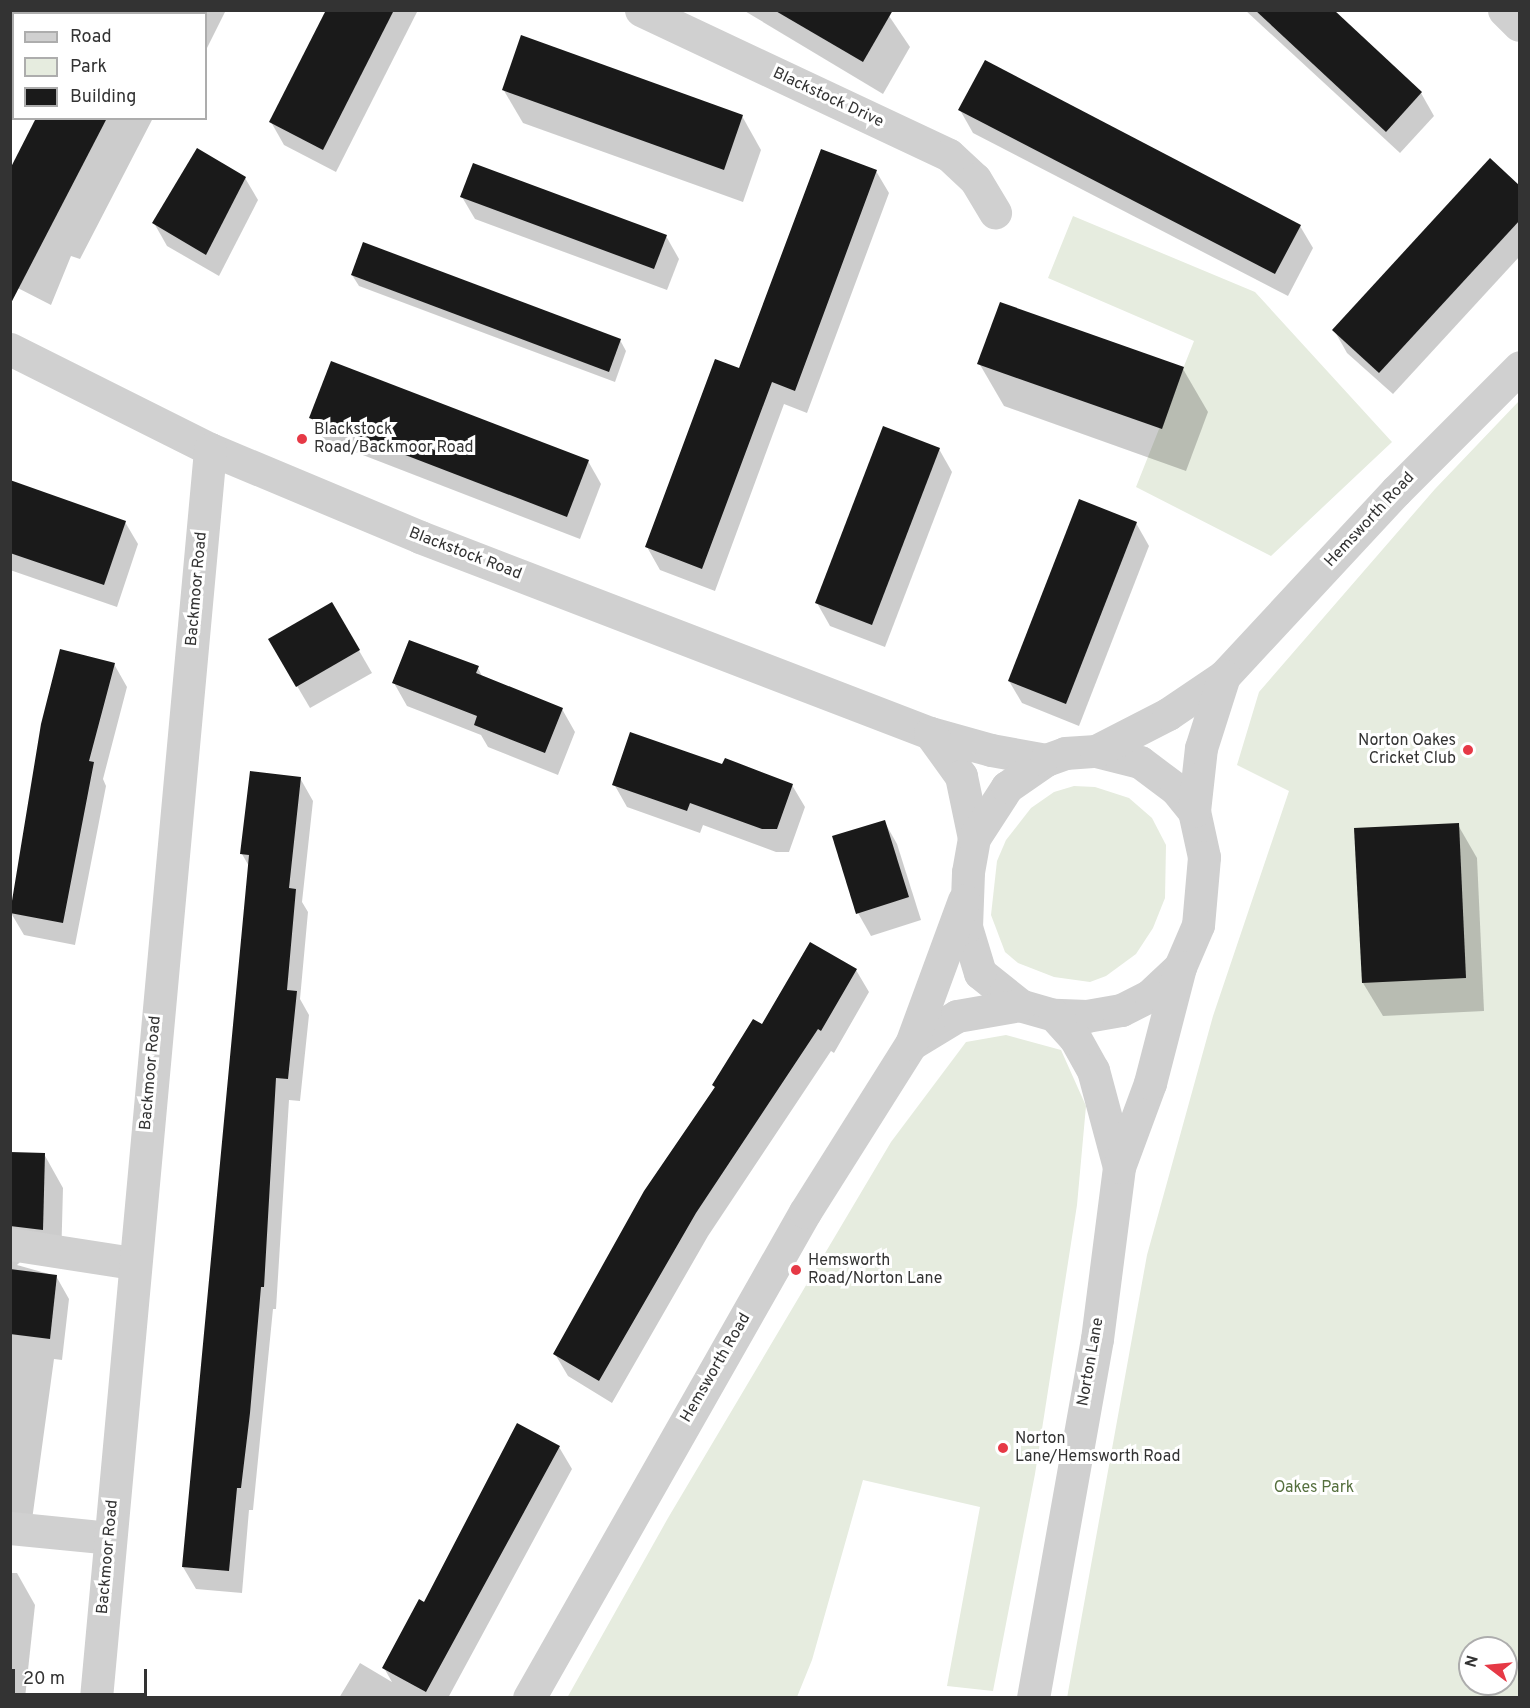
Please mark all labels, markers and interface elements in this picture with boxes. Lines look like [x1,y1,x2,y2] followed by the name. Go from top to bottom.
[12,12,207,120] legend
[70,26,112,49] text: Road
[70,56,107,79] text: Park
[770,64,886,132] street label: Blackstock Drive
[70,86,136,109] text: Building
[314,420,474,458] place label: Blackstock Road/Backmoor Road
[295,432,309,446] marker: Blackstock Road/Backmoor Road
[1321,468,1419,572] street label: Hemsworth Road
[406,524,524,584] street label: Blackstock Road
[182,531,212,647] street label: Backmoor Road
[1358,731,1456,769] place label: Norton Oakes Cricket Club
[1461,743,1475,757] marker: Norton Oakes Cricket Club
[136,1015,166,1131] street label: Backmoor Road
[808,1251,942,1289] place label: Hemsworth Road/Norton Lane
[789,1263,803,1277] marker: Hemsworth Road/Norton Lane
[677,1310,755,1426] street label: Hemsworth Road
[1074,1316,1108,1408] street label: Norton Lane
[1015,1429,1180,1467] place label: Norton Lane/Hemsworth Road
[996,1441,1010,1455] marker: Norton Lane/Hemsworth Road
[1274,1478,1354,1498] park label: Oakes Park
[93,1499,123,1615] street label: Backmoor Road
[1458,1636,1518,1696] north arrow
[1461,1653,1484,1670] text: N
[15,1657,150,1695] scale bar
[23,1668,65,1691] text: 20 m

